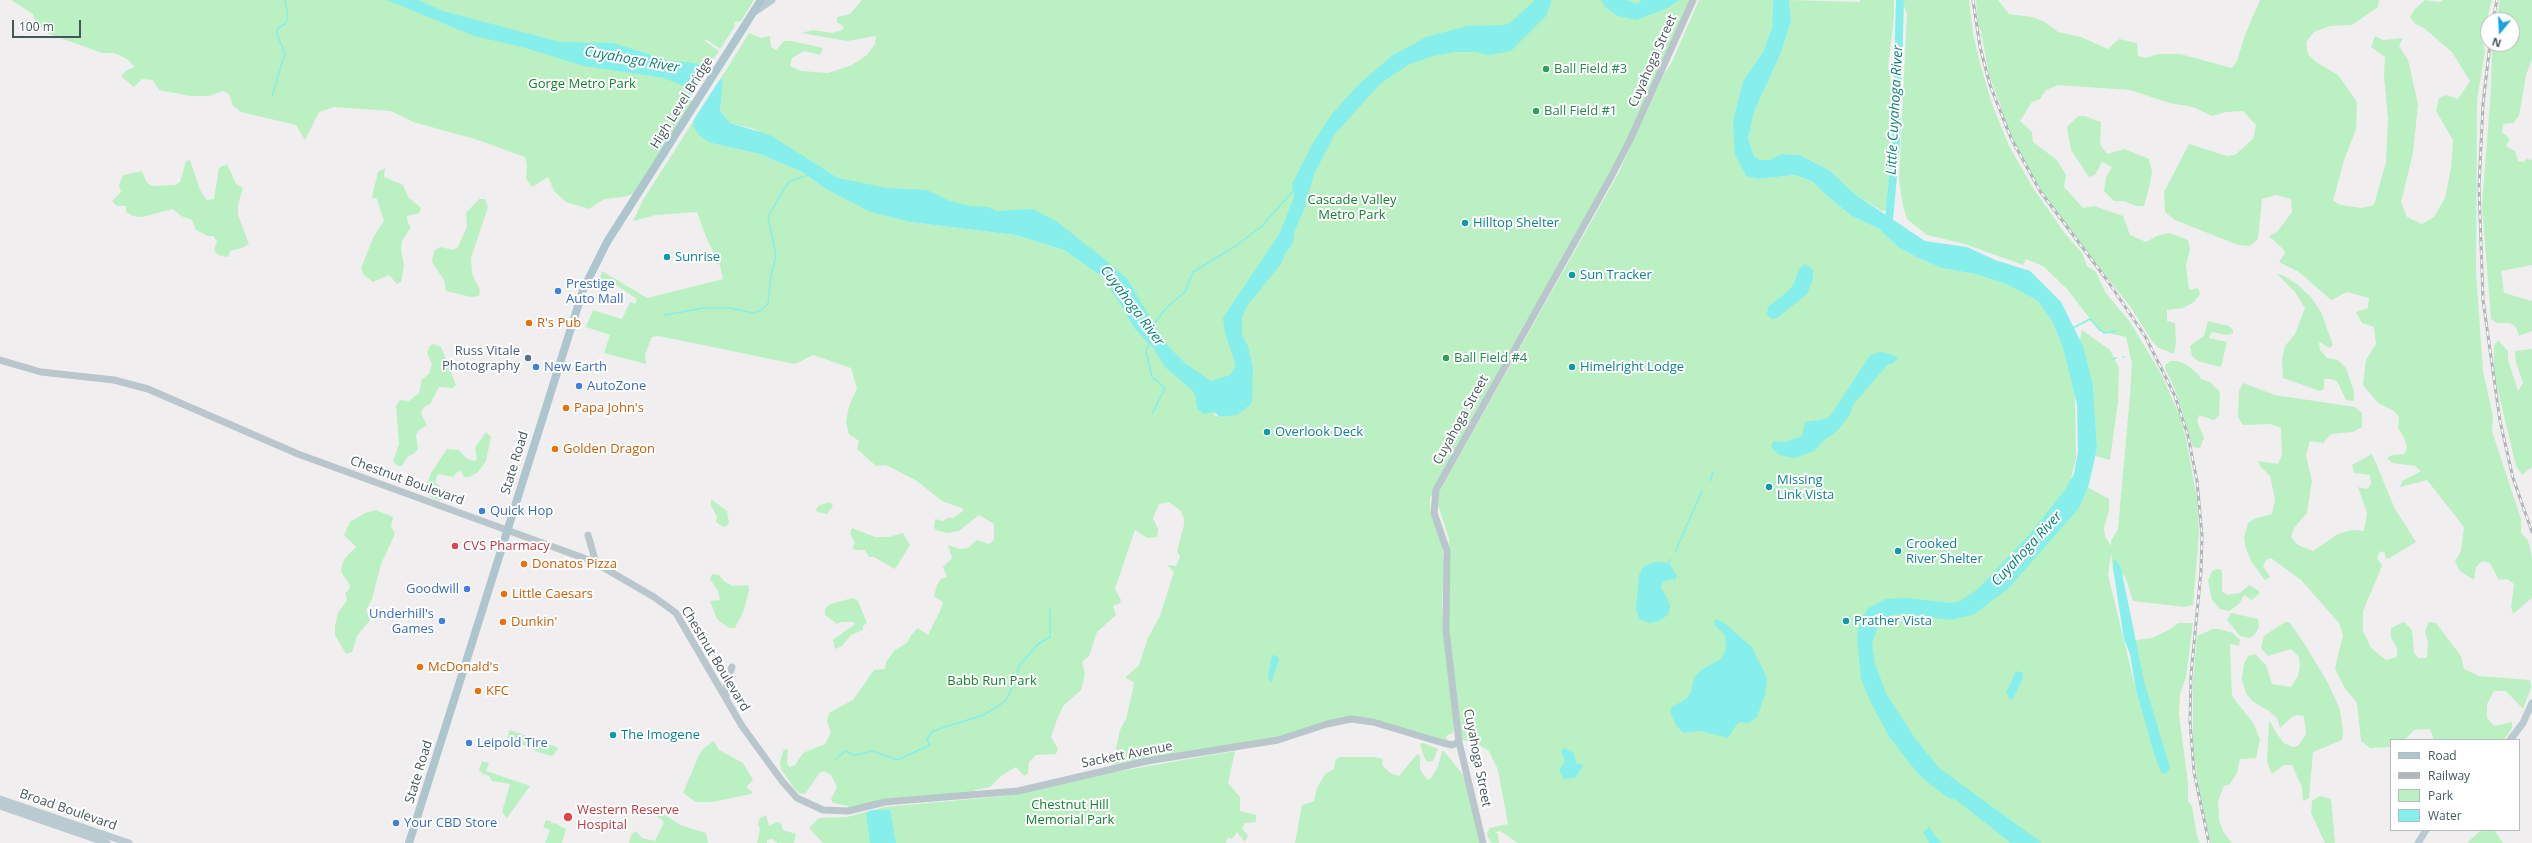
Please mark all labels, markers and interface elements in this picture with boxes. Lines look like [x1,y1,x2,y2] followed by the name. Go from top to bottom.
[14,12,83,38] scale bar
[1626,12,1680,110] street label: Cuyahoga Street
[2480,12,2520,52] north arrow
[19,18,54,35] text: 100 m
[2490,34,2503,51] text: N
[583,43,681,77] water label: Cuyahoga River
[1883,45,1907,175] water label: Little Cuyahoga River
[648,54,716,152] street label: High Level Bridge
[1554,61,1627,77] place label: Ball Field #3
[1541,64,1551,74] marker: Ball Field #3
[528,76,636,92] park label: Gorge Metro Park
[1544,103,1617,119] place label: Ball Field #1
[1531,106,1541,116] marker: Ball Field #1
[1307,192,1397,223] park label: Cascade Valley Metro Park
[1473,215,1559,231] place label: Hilltop Shelter
[1460,218,1470,228] marker: Hilltop Shelter
[675,249,720,265] place label: Sunrise
[662,252,672,262] marker: Sunrise
[1096,263,1168,349] water label: Cuyahoga River
[1580,267,1652,283] place label: Sun Tracker
[1567,270,1577,280] marker: Sun Tracker
[566,276,624,307] place label: Prestige Auto Mall
[553,286,563,296] marker: Prestige Auto Mall
[537,315,581,331] place label: R's Pub
[524,318,534,328] marker: R's Pub
[442,343,520,374] place label: Russ Vitale Photography
[1454,350,1527,366] place label: Ball Field #4
[523,353,533,363] marker: Russ Vitale Photography
[1441,353,1451,363] marker: Ball Field #4
[544,359,607,375] place label: New Earth
[1580,359,1684,375] place label: Himelright Lodge
[531,362,541,372] marker: New Earth
[1567,362,1577,372] marker: Himelright Lodge
[1430,373,1492,467] street label: Cuyahoga Street
[587,378,646,394] place label: AutoZone
[574,381,584,391] marker: AutoZone
[574,400,644,416] place label: Papa John's
[561,403,571,413] marker: Papa John's
[1275,424,1363,440] place label: Overlook Deck
[1262,427,1272,437] marker: Overlook Deck
[498,429,532,497] street label: State Road
[563,441,655,457] place label: Golden Dragon
[550,444,560,454] marker: Golden Dragon
[348,453,466,509] street label: Chestnut Boulevard
[1777,472,1834,503] place label: Missing Link Vista
[1764,482,1774,492] marker: Missing Link Vista
[490,503,553,519] place label: Quick Hop
[477,506,487,516] marker: Quick Hop
[1988,508,2066,590] water label: Cuyahoga River
[1906,536,1983,567] place label: Crooked River Shelter
[463,538,550,554] place label: CVS Pharmacy
[450,541,460,551] marker: CVS Pharmacy
[1893,546,1903,556] marker: Crooked River Shelter
[532,556,617,572] place label: Donatos Pizza
[519,559,529,569] marker: Donatos Pizza
[406,581,459,597] place label: Goodwill
[462,584,472,594] marker: Goodwill
[512,586,593,602] place label: Little Caesars
[499,589,509,599] marker: Little Caesars
[677,604,753,714] street label: Chestnut Boulevard
[369,606,434,637] place label: Underhill's Games
[1854,613,1932,629] place label: Prather Vista
[511,614,557,630] place label: Dunkin'
[437,616,447,626] marker: Underhill's Games
[1841,616,1851,626] marker: Prather Vista
[498,617,508,627] marker: Dunkin'
[428,659,499,675] place label: McDonald's
[415,662,425,672] marker: McDonald's
[947,673,1037,689] park label: Babb Run Park
[486,683,509,699] place label: KFC
[473,686,483,696] marker: KFC
[1460,708,1494,808] street label: Cuyahoga Street
[621,727,700,743] place label: The Imogene
[608,730,618,740] marker: The Imogene
[477,735,548,751] place label: Leipold Tire
[402,738,436,806] street label: State Road
[464,738,474,748] marker: Leipold Tire
[1080,739,1174,771] street label: Sackett Avenue
[2390,739,2520,831] legend
[2428,747,2457,764] text: Road
[2428,767,2470,784] text: Railway
[17,786,119,834] street label: Broad Boulevard
[2428,787,2453,804] text: Park
[1026,797,1114,828] park label: Chestnut Hill Memorial Park
[577,802,679,833] place label: Western Reserve Hospital
[2428,807,2462,824] text: Water
[562,811,574,823] marker: Western Reserve Hospital
[404,815,497,831] place label: Your CBD Store
[391,818,401,828] marker: Your CBD Store

